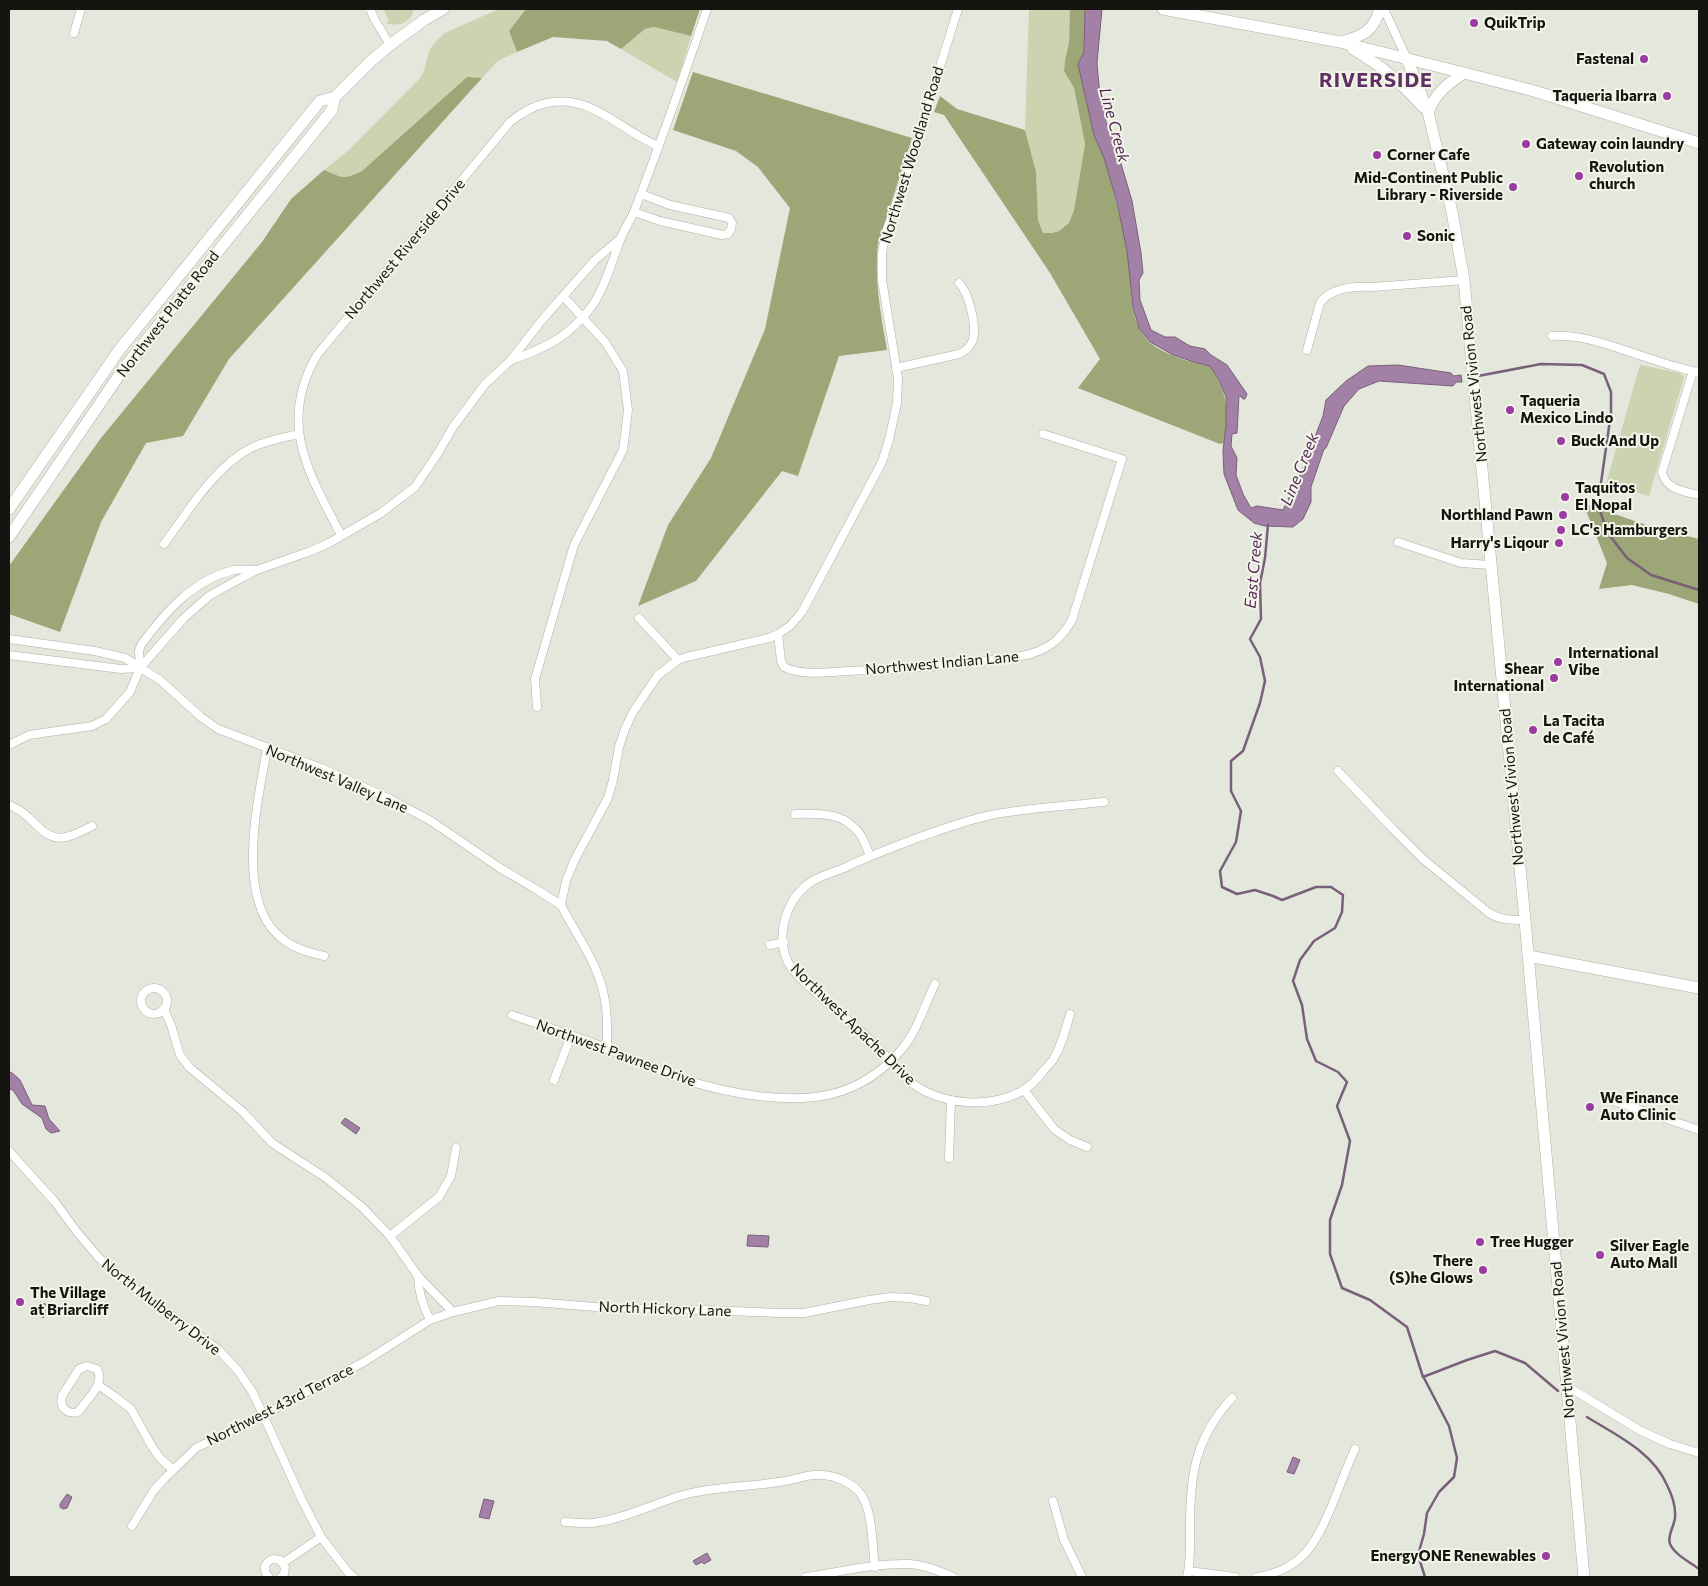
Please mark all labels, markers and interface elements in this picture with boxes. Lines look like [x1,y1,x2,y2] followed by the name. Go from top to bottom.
[1484,13,1546,31] place label: QuikTrip
[1468,17,1480,29] marker: QuikTrip
[1576,49,1634,67] place label: Fastenal
[1638,53,1650,65] marker: Fastenal
[876,64,947,245] street label: Northwest Woodland Road
[1319,67,1433,91] district label: RIVERSIDE
[1096,85,1135,165] water label: Line Creek
[1552,86,1657,104] place label: Taqueria Ibarra
[1661,90,1673,102] marker: Taqueria Ibarra
[1536,134,1685,152] place label: Gateway coin laundry
[1520,138,1532,150] marker: Gateway coin laundry
[1387,145,1470,163] place label: Corner Cafe
[1371,149,1383,161] marker: Corner Cafe
[1589,157,1664,192] place label: Revolution church
[1354,168,1503,203] place label: Mid-Continent Public Library - Riverside
[1573,170,1585,182] marker: Revolution church
[340,174,468,322] street label: Northwest Riverside Drive
[1507,181,1519,193] marker: Mid-Continent Public Library - Riverside
[1417,226,1455,244] place label: Sonic
[1401,230,1413,242] marker: Sonic
[112,247,222,380] street label: Northwest Platte Road
[1456,305,1490,463] street label: Northwest Vivion Road
[1520,391,1613,426] place label: Taqueria Mexico Lindo
[1504,404,1516,416] marker: Taqueria Mexico Lindo
[1275,429,1322,508] water label: Line Creek
[1571,431,1659,449] place label: Buck And Up
[1555,435,1567,447] marker: Buck And Up
[1575,478,1635,513] place label: Taquitos El Nopal
[1559,491,1571,503] marker: Taquitos El Nopal
[1441,505,1553,523] place label: Northland Pawn
[1557,509,1569,521] marker: Northland Pawn
[1571,520,1688,538] place label: LC's Hamburgers
[1555,524,1567,536] marker: LC's Hamburgers
[1240,530,1265,609] water label: East Creek
[1451,533,1549,551] place label: Harry's Liqour
[1553,537,1565,549] marker: Harry's Liqour
[1568,643,1659,678] place label: International Vibe
[864,646,1019,678] street label: Northwest Indian Lane
[1552,656,1564,668] marker: International Vibe
[1454,659,1544,694] place label: Shear International
[1548,672,1560,684] marker: Shear International
[1495,708,1527,866] street label: Northwest Vivion Road
[1543,711,1605,746] place label: La Tacita de Café
[1527,724,1539,736] marker: La Tacita de Café
[264,740,411,816] street label: Northwest Valley Lane
[788,959,920,1088] street label: Northwest Apache Drive
[534,1015,699,1089] street label: Northwest Pawnee Drive
[1600,1088,1679,1123] place label: We Finance Auto Clinic
[1584,1101,1596,1113] marker: We Finance Auto Clinic
[1490,1232,1574,1250] place label: Tree Hugger
[1474,1236,1486,1248] marker: Tree Hugger
[1610,1236,1689,1271] place label: Silver Eagle Auto Mall
[1594,1249,1606,1261] marker: Silver Eagle Auto Mall
[1389,1251,1473,1286] place label: There (S)he Glows
[99,1254,225,1358] street label: North Mulberry Drive
[1546,1261,1578,1419] street label: Northwest Vivion Road
[1477,1264,1489,1276] marker: There (S)he Glows
[30,1283,109,1318] place label: The Village at Briarcliff
[14,1296,26,1308] marker: The Village at Briarcliff
[598,1297,732,1319] street label: North Hickory Lane
[203,1359,356,1449] street label: Northwest 43rd Terrace
[1370,1546,1536,1564] place label: EnergyONE Renewables
[1540,1550,1552,1562] marker: EnergyONE Renewables

